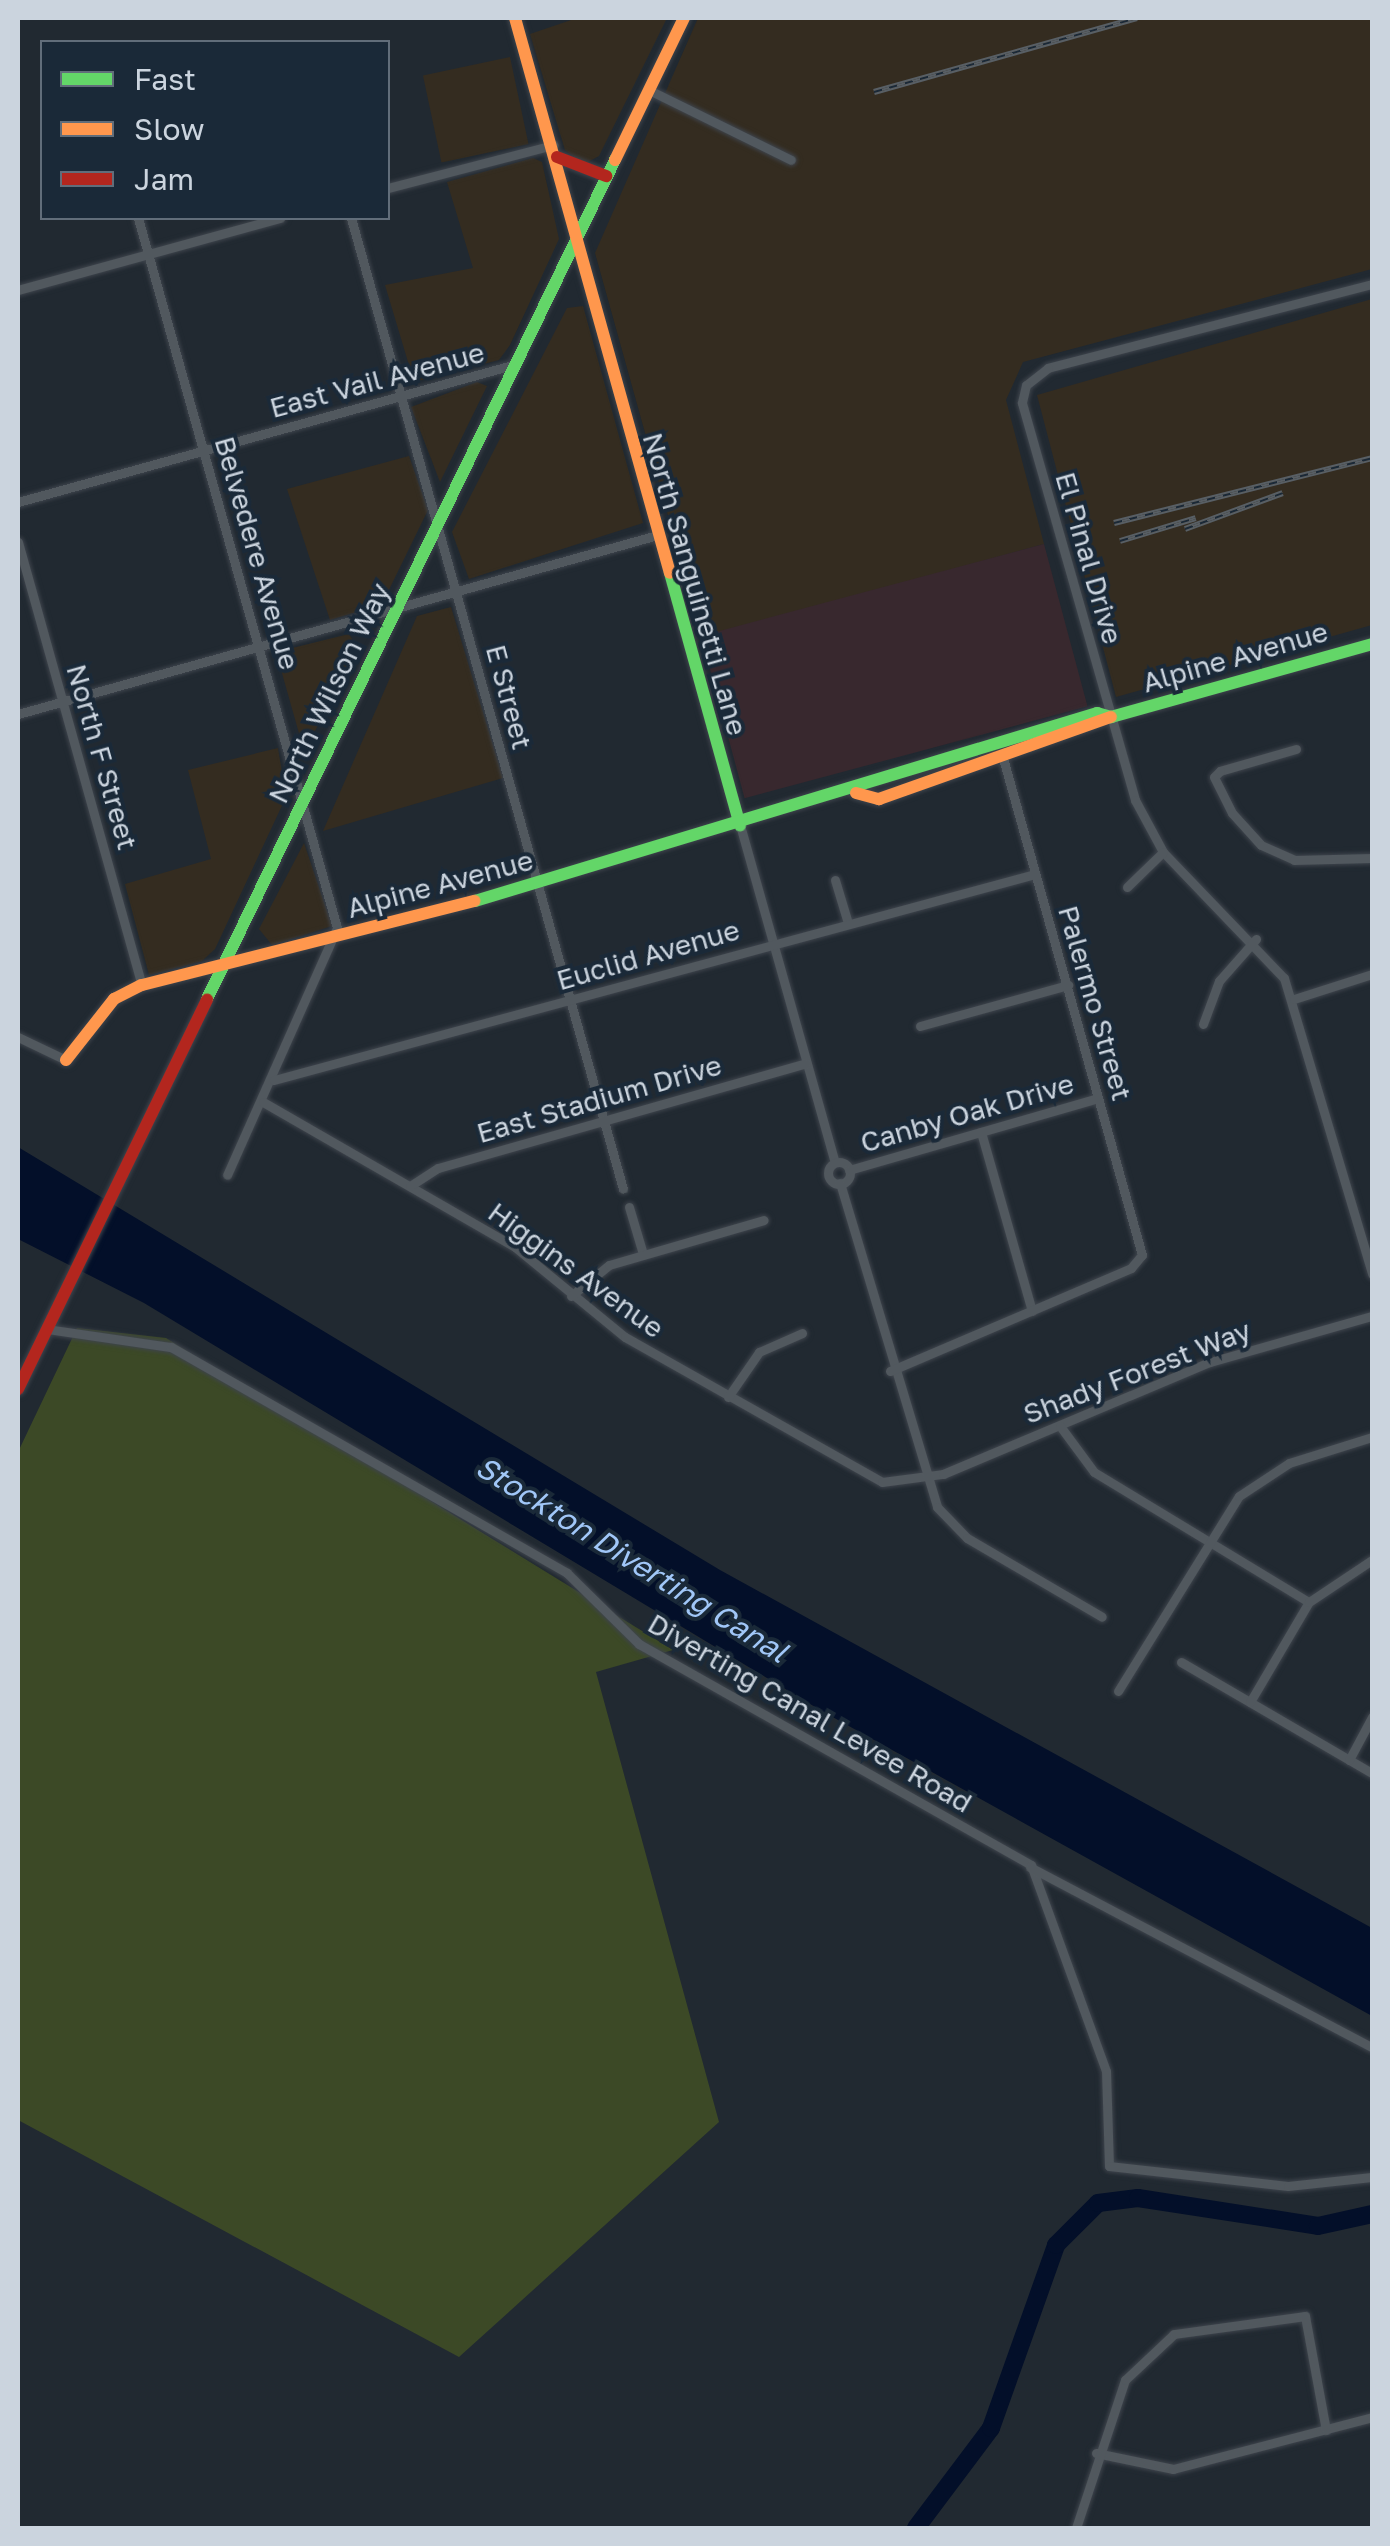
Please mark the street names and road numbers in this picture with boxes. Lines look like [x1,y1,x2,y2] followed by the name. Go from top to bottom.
[266,335,488,425] street label: East Vail Avenue
[636,429,754,739] street label: North Sanguinetti Lane
[208,433,306,673] street label: Belvedere Avenue
[1048,468,1130,648] street label: El Pinal Drive
[261,577,397,809] street label: North Wilson Way
[1138,615,1332,699] street label: Alpine Avenue
[479,641,539,753] street label: E Street
[59,660,145,854] street label: North F Street
[343,843,537,925] street label: Alpine Avenue
[1051,902,1139,1104] street label: Palermo Street
[553,913,743,997] street label: Euclid Avenue
[473,1048,725,1150] street label: East Stadium Drive
[857,1067,1077,1159] street label: Canby Oak Drive
[482,1195,670,1345] street label: Higgins Avenue
[1019,1313,1255,1431] street label: Shady Forest Way
[642,1606,978,1820] street label: Diverting Canal Levee Road

